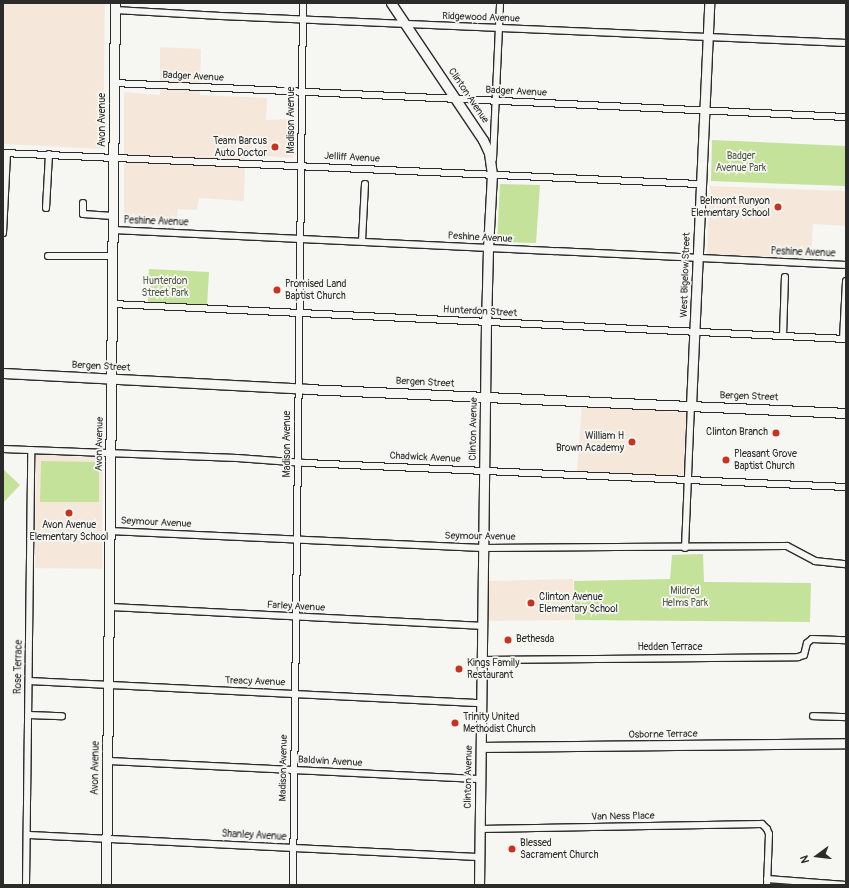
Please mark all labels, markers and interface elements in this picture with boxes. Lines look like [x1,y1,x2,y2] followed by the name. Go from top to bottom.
[442,11,520,25] street label: Ridgewood Avenue
[445,66,491,126] street label: Clinton Avenue
[162,69,224,85] street label: Badger Avenue
[485,84,547,100] street label: Badger Avenue
[286,87,298,153] street label: Madison Avenue
[97,93,109,147] street label: Avon Avenue
[213,135,267,158] place label: Team Barcus Auto Doctor
[270,142,280,152] marker: Team Barcus Auto Doctor
[716,150,766,174] park label: Badger Avenue Park
[324,151,380,165] street label: Jelliff Avenue
[691,195,770,218] place label: Belmont Runyon Elementary School
[773,202,783,212] marker: Belmont Runyon Elementary School
[123,215,189,229] street label: Peshine Avenue
[447,230,513,246] street label: Peshine Avenue
[679,232,693,318] street label: West Bigelow Street
[770,246,836,260] street label: Peshine Avenue
[142,275,188,298] park label: Hunterdon Street Park
[285,278,346,302] place label: Promised Land Baptist Church
[272,285,282,295] marker: Promised Land Baptist Church
[443,304,517,320] street label: Hunterdon Street
[71,359,131,375] street label: Bergen Street
[395,375,455,391] street label: Bergen Street
[719,390,779,404] street label: Bergen Street
[467,397,481,461] street label: Clinton Avenue
[282,411,294,477] street label: Madison Avenue
[94,417,106,471] street label: Avon Avenue
[706,427,768,439] place label: Clinton Branch
[771,428,781,438] marker: Clinton Branch
[556,430,624,454] place label: William H Brown Academy
[627,437,637,447] marker: William H Brown Academy
[734,448,797,472] place label: Pleasant Grove Baptist Church
[389,450,461,466] street label: Chadwick Avenue
[721,455,731,465] marker: Pleasant Grove Baptist Church
[64,508,74,518] marker: Avon Avenue Elementary School
[120,515,192,531] street label: Seymour Avenue
[30,519,108,542] place label: Avon Avenue Elementary School
[445,530,515,544] street label: Seymour Avenue
[662,585,708,608] park label: Mildred Helms Park
[539,591,618,614] place label: Clinton Avenue Elementary School
[526,598,536,608] marker: Clinton Avenue Elementary School
[267,599,325,615] street label: Farley Avenue
[516,634,554,646] place label: Bethesda
[503,635,513,645] marker: Bethesda
[13,640,25,694] street label: Rose Terrace
[638,642,702,654] street label: Hedden Terrace
[467,657,519,680] place label: Kings Family Restaurant
[454,664,464,674] marker: Kings Family Restaurant
[225,675,285,689] street label: Treacy Avenue
[463,711,536,734] place label: Trinity United Methodist Church
[450,718,460,728] marker: Trinity United Methodist Church
[628,728,698,742] street label: Osborne Terrace
[277,734,291,802] street label: Madison Avenue
[90,741,102,795] street label: Avon Avenue
[462,745,476,809] street label: Clinton Avenue
[297,754,363,770] street label: Baldwin Avenue
[591,810,655,824] street label: Van Ness Place
[221,828,287,844] street label: Shanley Avenue
[797,836,837,876] north arrow
[520,837,598,860] place label: Blessed Sacrament Church
[507,844,517,854] marker: Blessed Sacrament Church
[798,854,812,865] text: N

